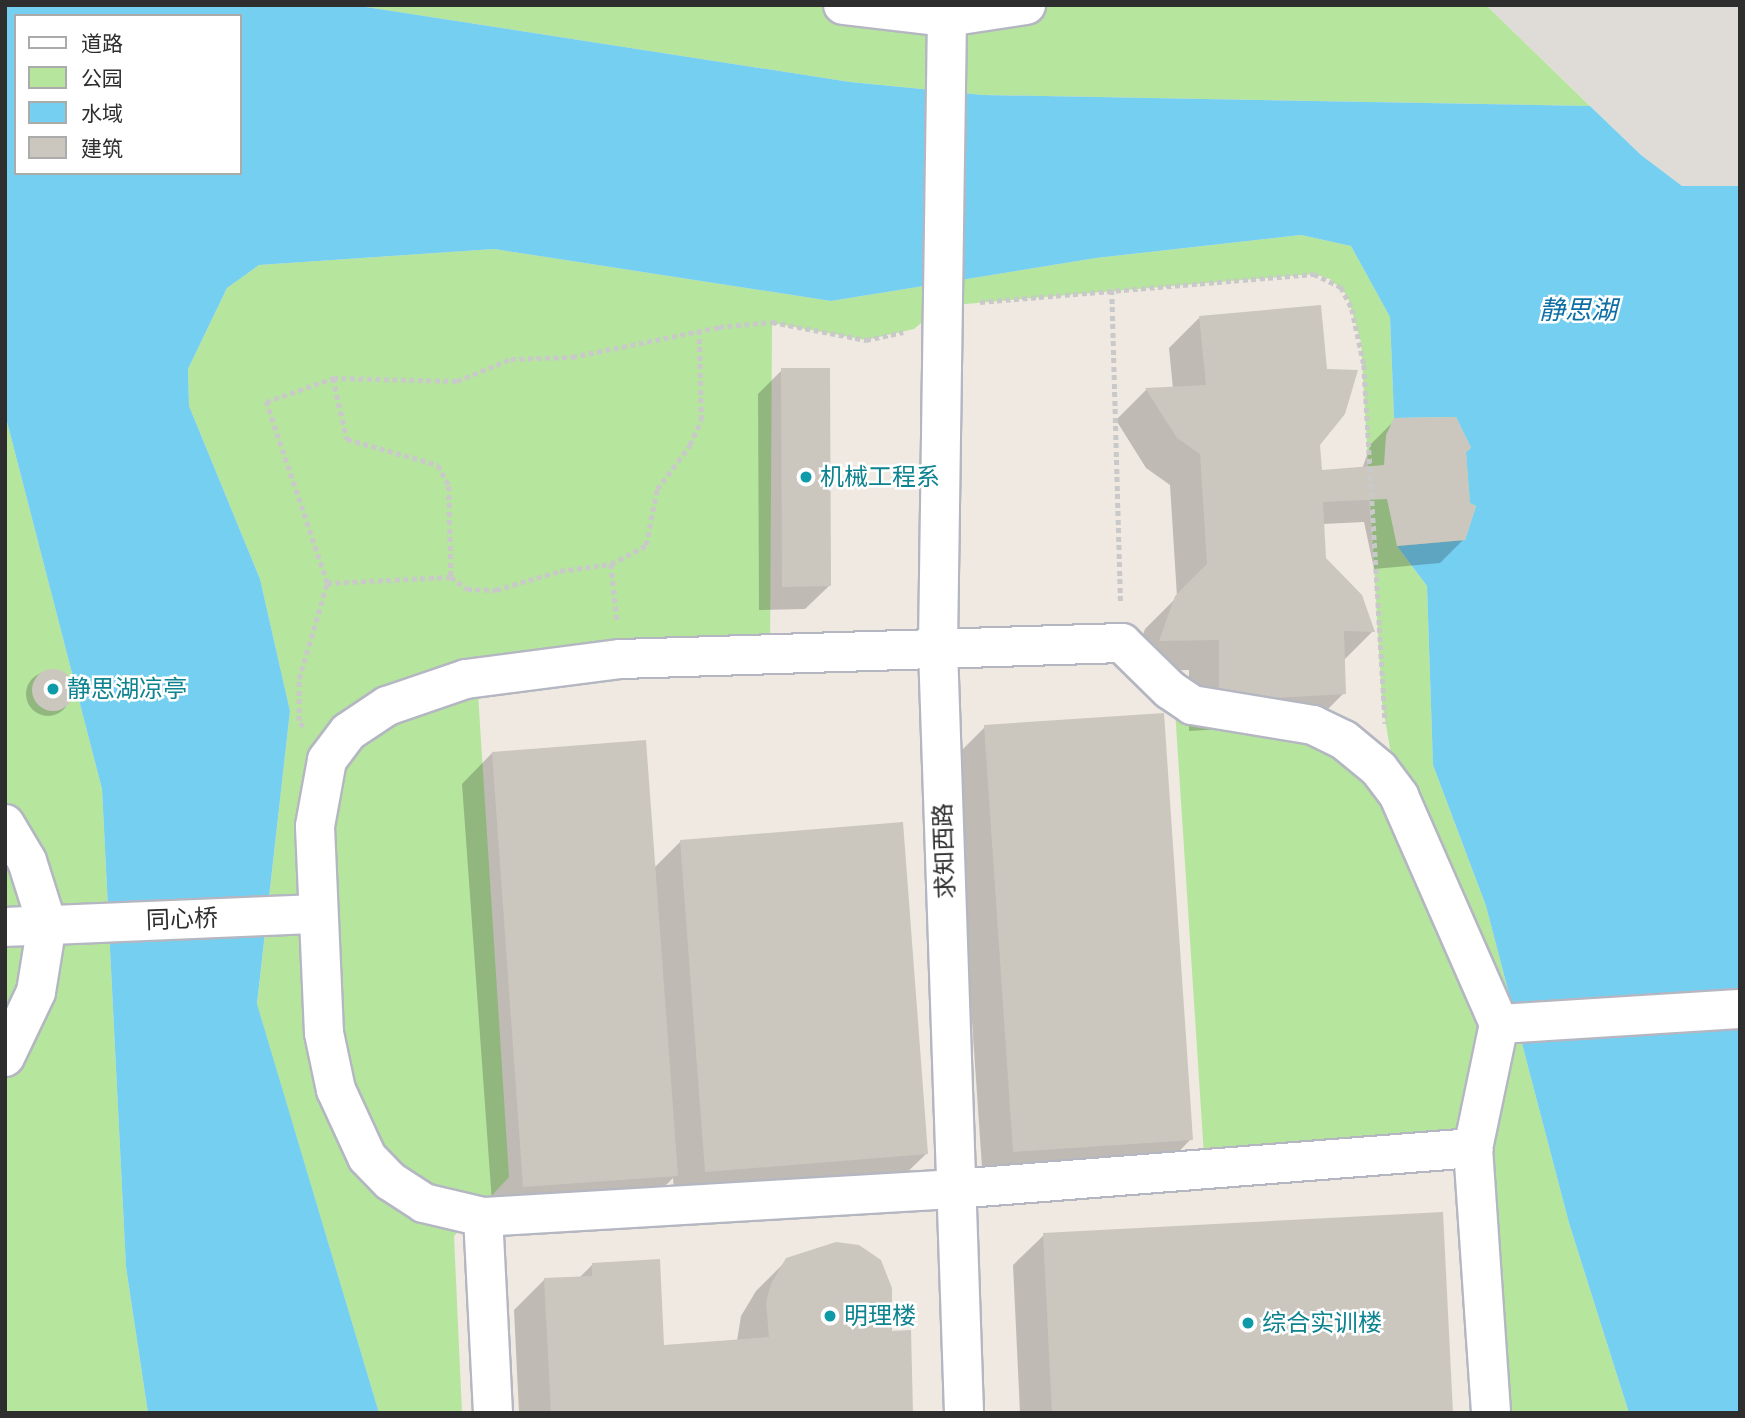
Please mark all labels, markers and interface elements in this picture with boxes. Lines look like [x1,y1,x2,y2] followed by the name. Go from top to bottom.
[14,14,242,175] legend
[81,29,123,58] text: 道路
[81,64,123,93] text: 公园
[81,99,123,128] text: 水域
[81,134,123,163] text: 建筑
[1539,294,1617,326] water label: 静思湖
[820,463,940,491] place label: 机械工程系
[798,469,814,485] marker: 机械工程系
[67,675,187,703] place label: 静思湖凉亭
[45,681,61,697] marker: 静思湖凉亭
[928,803,960,899] street label: 求知西路
[146,903,218,935] street label: 同心桥
[844,1302,916,1330] place label: 明理楼
[822,1308,838,1324] marker: 明理楼
[1262,1309,1382,1337] place label: 综合实训楼
[1240,1315,1256,1331] marker: 综合实训楼

